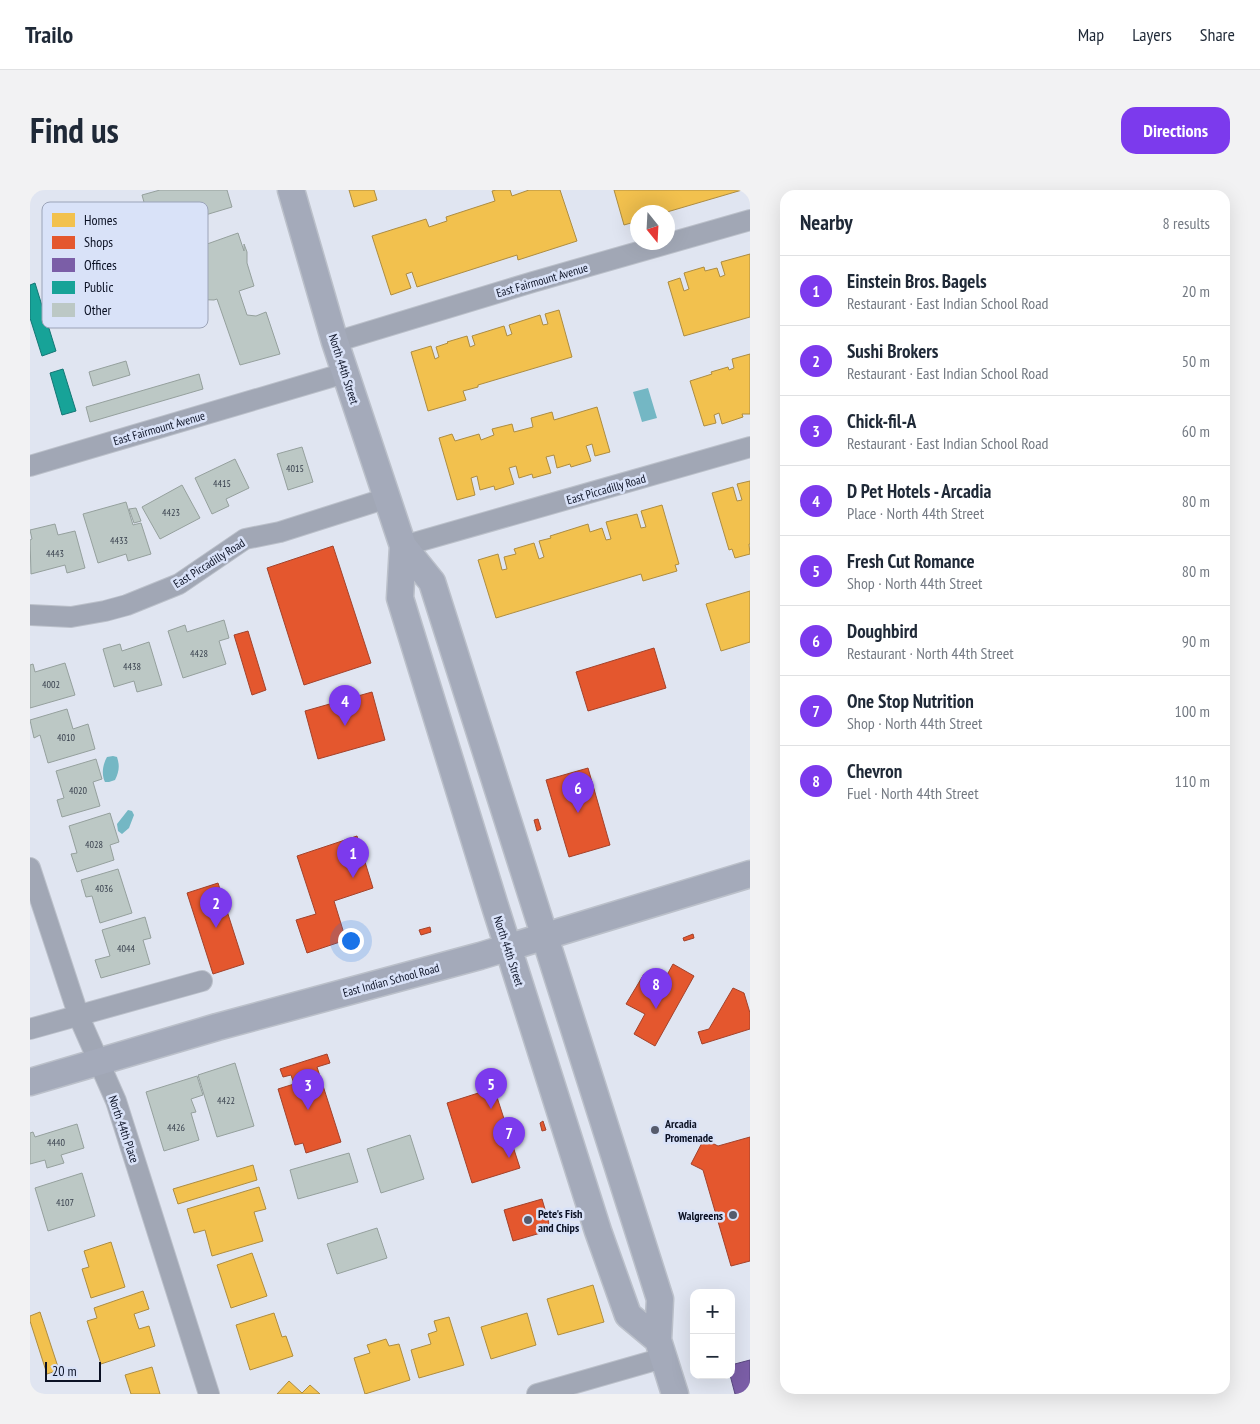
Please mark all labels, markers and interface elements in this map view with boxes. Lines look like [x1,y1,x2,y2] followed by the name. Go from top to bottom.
[25,19,73,50] text: Trailo
[1078,23,1104,46] text: Map
[1132,23,1172,46] text: Layers
[1200,23,1235,46] text: Share
[30,107,119,153] text: Find us
[1121,107,1230,154] button: Directions
[42,202,208,328] legend
[630,205,675,250] north arrow
[800,209,853,236] text: Nearby
[84,211,117,229] text: Homes
[1163,213,1210,233] text: 8 results
[84,233,113,251] text: Shops
[84,256,117,274] text: Offices
[494,260,590,300] street label: East Fairmount Avenue
[847,269,987,293] text: Einstein Bros. Bagels
[84,278,113,296] text: Public
[812,281,820,301] text: 1
[1182,281,1210,301] text: 20 m
[847,293,1048,313] text: Restaurant · East Indian School Road
[84,301,111,319] text: Other
[326,332,363,407] street label: North 44th Street
[847,339,939,363] text: Sushi Brokers
[812,351,820,371] text: 2
[1182,351,1210,371] text: 50 m
[847,363,1048,383] text: Restaurant · East Indian School Road
[111,408,207,448] street label: East Fairmount Avenue
[847,409,916,433] text: Chick-fil-A
[812,421,820,441] text: 3
[1182,421,1210,441] text: 60 m
[847,433,1048,453] text: Restaurant · East Indian School Road
[286,462,304,475] house number: 4015
[565,471,647,507] street label: East Piccadilly Road
[213,477,231,490] house number: 4415
[847,479,991,503] text: D Pet Hotels - Arcadia
[812,491,820,511] text: 4
[1182,491,1210,511] text: 80 m
[847,503,984,523] text: Place · North 44th Street
[162,506,180,519] house number: 4423
[110,534,128,547] house number: 4433
[170,535,248,591] street label: East Piccadilly Road
[46,547,64,560] house number: 4443
[847,549,975,573] text: Fresh Cut Romance
[812,561,820,581] text: 5
[1182,561,1210,581] text: 80 m
[847,573,982,593] text: Shop · North 44th Street
[847,619,918,643] text: Doughbird
[812,631,820,651] text: 6
[1182,631,1210,651] text: 90 m
[847,643,1014,663] text: Restaurant · North 44th Street
[190,647,208,660] house number: 4428
[123,660,141,673] house number: 4438
[42,678,60,691] house number: 4002
[329,685,361,726] pin: 4
[847,689,974,713] text: One Stop Nutrition
[812,701,820,721] text: 7
[1175,701,1210,721] text: 100 m
[847,713,982,733] text: Shop · North 44th Street
[57,731,76,744] house number: 4010
[847,759,902,783] text: Chevron
[812,771,820,791] text: 8
[1175,771,1210,791] text: 110 m
[562,772,594,813] pin: 6
[847,783,979,803] text: Fuel · North 44th Street
[69,784,88,797] house number: 4020
[337,837,369,878] pin: 1
[85,838,103,851] house number: 4028
[95,882,114,895] house number: 4036
[200,887,232,928] pin: 2
[491,914,528,989] street label: North 44th Street
[338,928,364,954] your location
[117,942,136,955] house number: 4044
[341,960,441,1000] street label: East Indian School Road
[640,968,672,1009] pin: 8
[475,1068,507,1109] pin: 5
[292,1069,324,1110] pin: 3
[105,1093,143,1165] street label: North 44th Place
[217,1094,235,1107] house number: 4422
[664,1116,713,1145] place label: Arcadia Promenade
[493,1117,525,1158] pin: 7
[167,1121,186,1134] house number: 4426
[649,1124,661,1136] marker: Arcadia Promenade
[47,1136,66,1149] house number: 4440
[56,1196,74,1209] house number: 4107
[538,1206,582,1235] place label: Pete's Fish and Chips
[677,1208,723,1223] place label: Walgreens
[727,1209,739,1221] marker: Walgreens
[522,1214,534,1226] marker: Pete's Fish and Chips
[690,1289,735,1379] map controls
[690,1289,735,1334] button: +
[690,1334,735,1379] button: −
[45,1359,101,1382] scale bar
[52,1362,77,1380] text: 20 m

